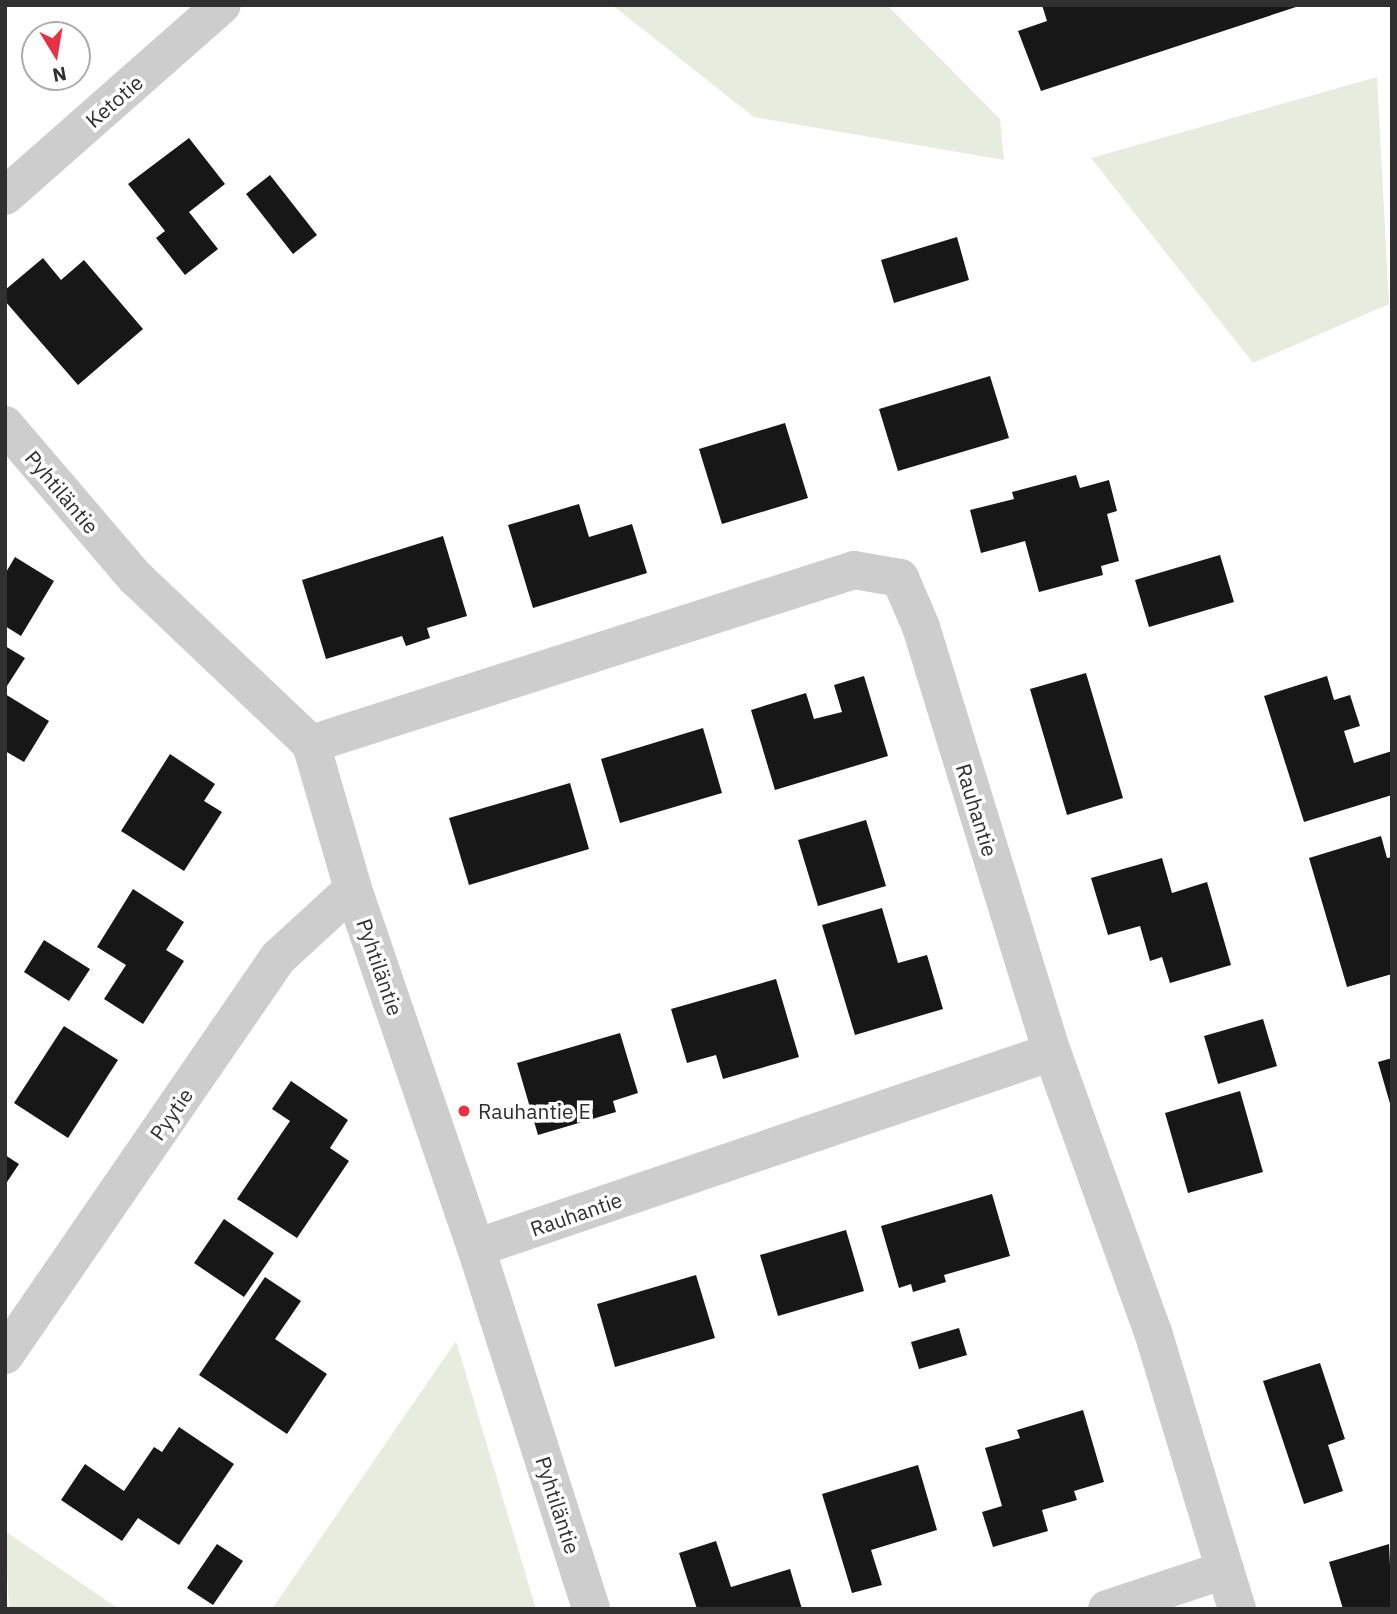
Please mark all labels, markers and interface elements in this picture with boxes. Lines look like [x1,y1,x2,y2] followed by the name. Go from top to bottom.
[21,21,91,91] north arrow
[51,62,69,88] text: N
[80,69,148,133] street label: Ketotie
[20,445,104,539] street label: Pyhtiläntie
[951,761,1003,859] street label: Rauhantie
[352,915,408,1019] street label: Pyhtiläntie
[144,1083,198,1145] street label: Pyytie
[478,1098,591,1124] place label: Rauhantie E
[456,1103,472,1119] marker: Rauhantie E
[527,1187,625,1241] street label: Rauhantie
[530,1453,586,1557] street label: Pyhtiläntie

